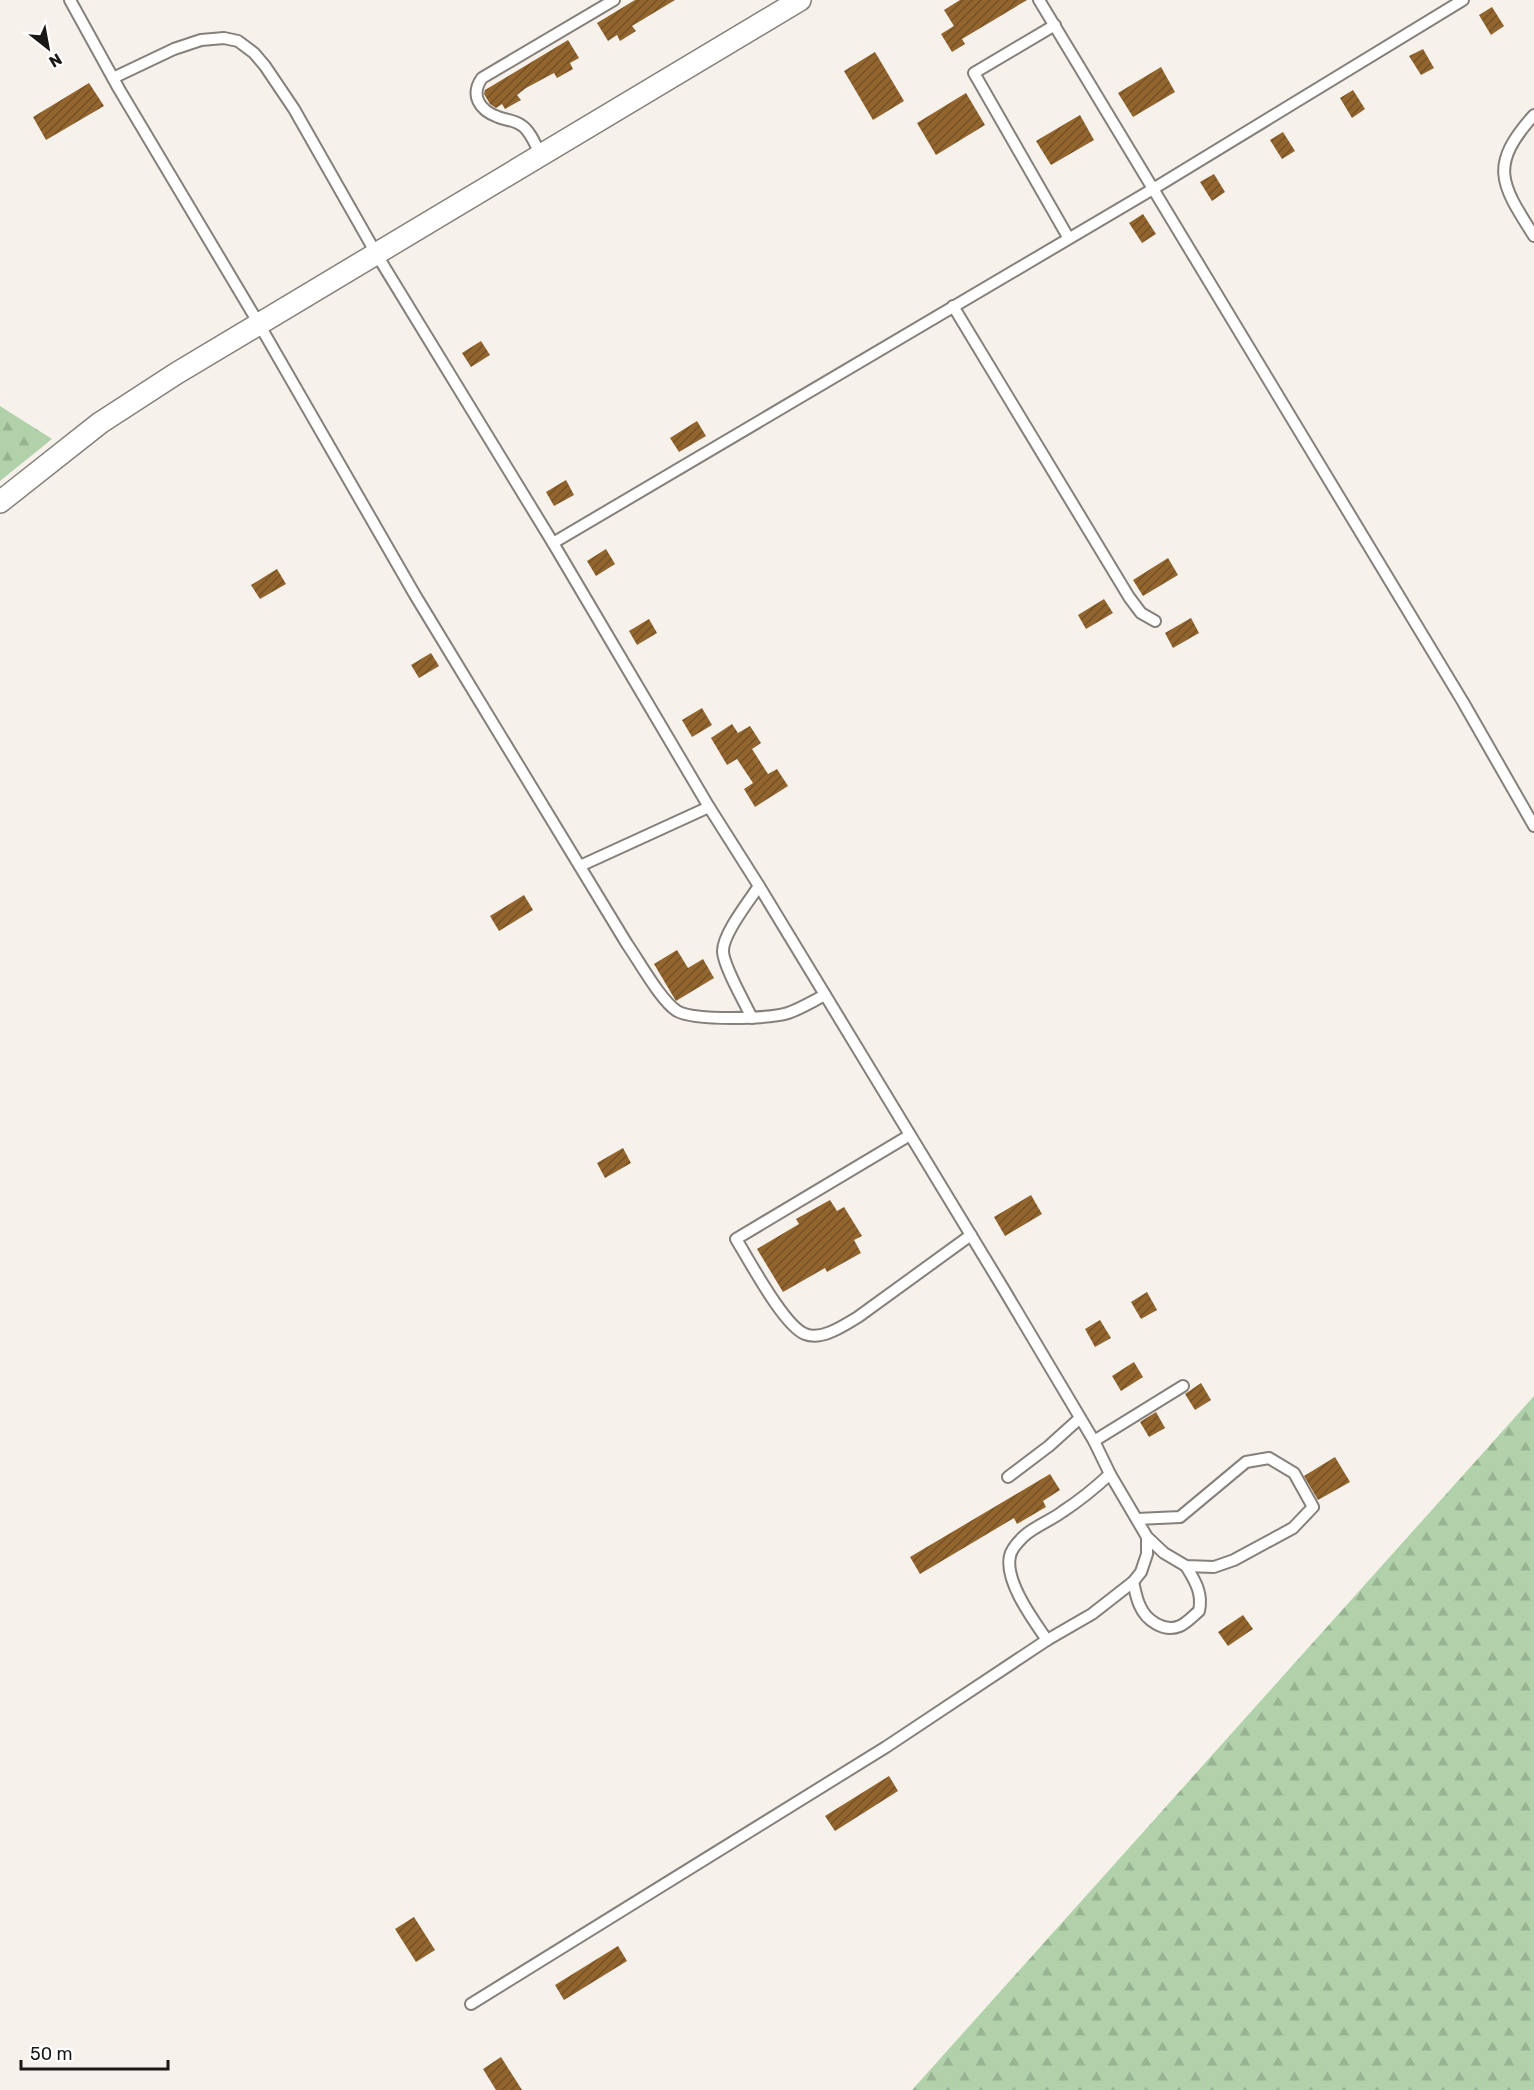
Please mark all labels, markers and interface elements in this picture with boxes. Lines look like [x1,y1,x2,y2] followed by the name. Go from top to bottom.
[18,18,78,78] north arrow
[46,49,65,72] text: N
[21,2033,168,2071] scale bar
[30,2043,73,2065] text: 50 m

